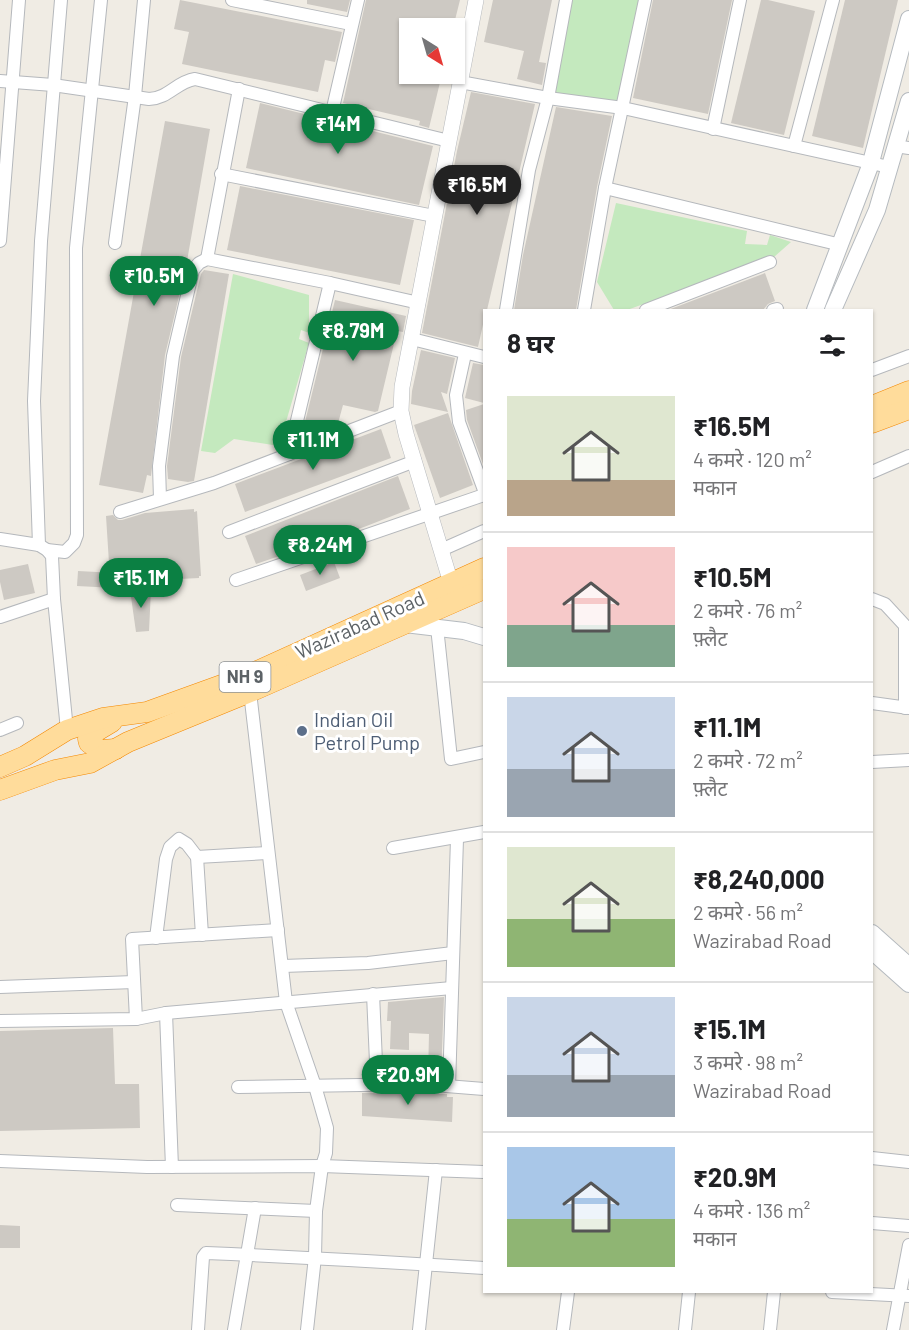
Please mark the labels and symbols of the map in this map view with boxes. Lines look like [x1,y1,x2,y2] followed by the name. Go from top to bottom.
[399,18,465,84] north arrow
[302,104,374,155] pin: ₹14M
[428,165,526,216] pin: ₹16.5M
[105,256,203,307] pin: ₹10.5M
[304,311,402,362] pin: ₹8.79M
[264,420,362,471] pin: ₹11.1M
[271,525,369,576] pin: ₹8.24M
[92,558,190,609] pin: ₹15.1M
[291,585,428,663] street label: Wazirabad Road
[220,662,270,692] road number: NH 9
[314,707,420,754] place label: Indian Oil Petrol Pump
[295,724,309,738] marker: Indian Oil Petrol Pump
[359,1055,457,1106] pin: ₹20.9M

